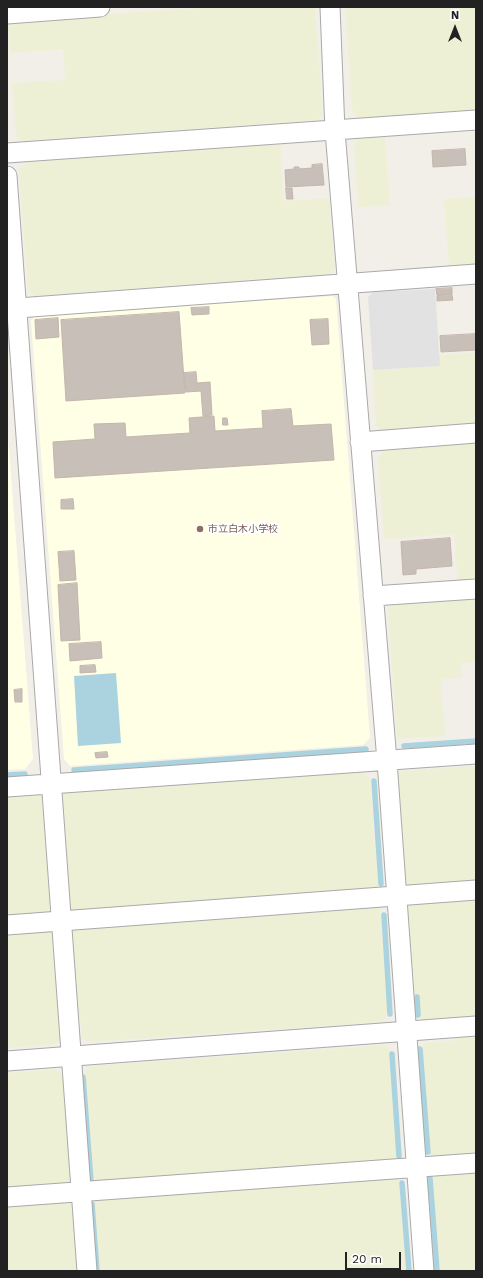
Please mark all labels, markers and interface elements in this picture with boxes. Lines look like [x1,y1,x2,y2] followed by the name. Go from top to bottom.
[435,8,475,48] north arrow
[451,9,459,22] text: N
[208,523,278,535] place label: 市立白木小学校
[195,524,205,534] marker: 市立白木小学校
[347,1244,403,1270] scale bar
[352,1252,382,1266] text: 20 m

